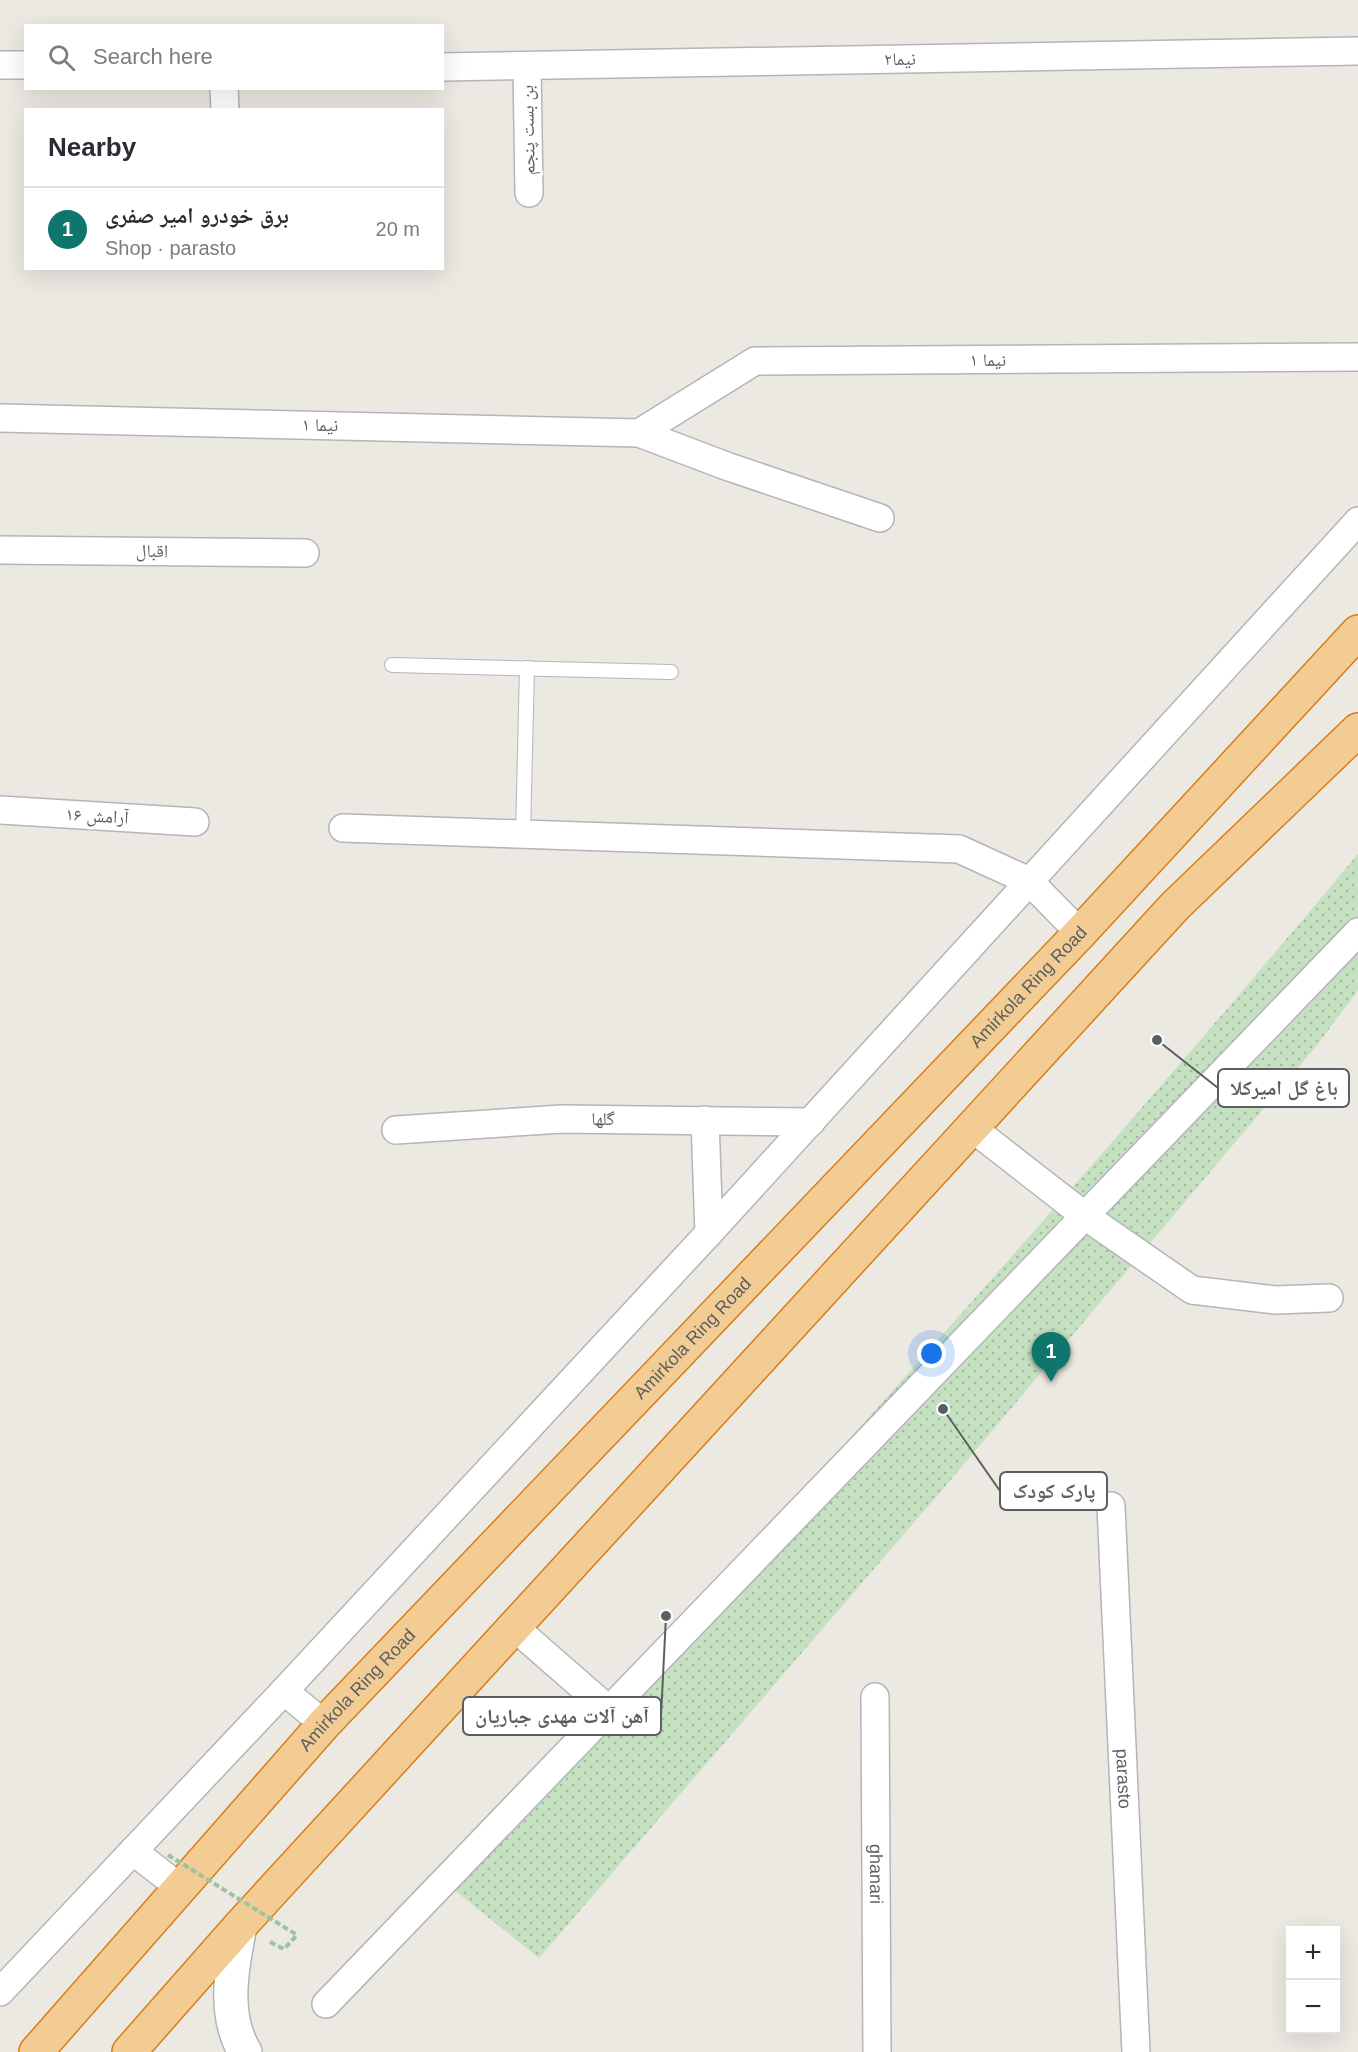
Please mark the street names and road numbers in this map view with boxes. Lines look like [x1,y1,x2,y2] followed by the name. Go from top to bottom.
[884,49,916,70] street label: نیما۲
[517,85,541,175] street label: بن بست پنجم
[970,350,1006,370] street label: نیما ۱
[302,415,338,436] street label: نیما ۱
[136,541,168,562] street label: اقبال
[65,804,130,829] street label: آرامش ۱۶
[966,922,1091,1052] street label: Amirkola Ring Road
[591,1109,615,1129] street label: گلها
[630,1274,755,1403] street label: Amirkola Ring Road
[295,1625,419,1755] street label: Amirkola Ring Road
[1112,1748,1135,1809] street label: parasto
[866,1844,886,1904] street label: ghanari

